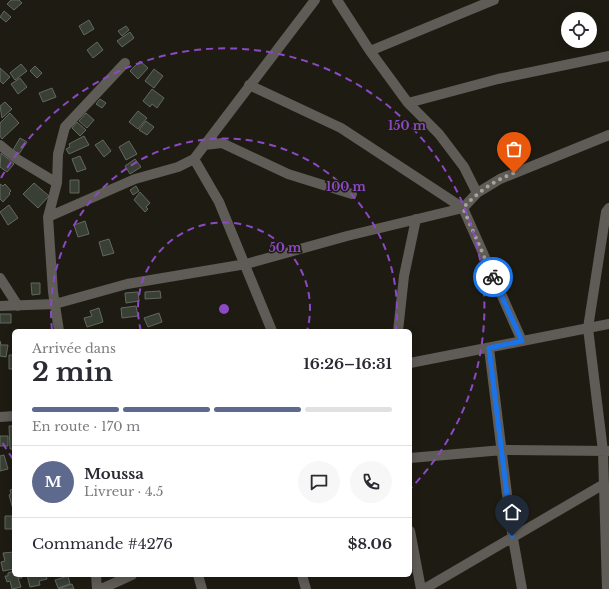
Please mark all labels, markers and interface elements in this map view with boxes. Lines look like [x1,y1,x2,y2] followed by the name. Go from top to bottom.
[561,12,597,48] map controls
[561,12,597,48] button: locate
[388,118,427,133] text: 150 m
[497,132,531,173] pin
[503,138,525,160] icon: bag
[326,179,367,194] text: 100 m
[269,240,302,255] text: 50 m
[473,257,513,297] courier
[482,266,504,288] icon: bike
[217,302,231,316] centre of rings
[32,340,116,357] text: Arrivée dans
[303,354,392,373] text: 16:26–16:31
[32,356,113,388] text: 2 min
[32,418,140,435] text: En route · 170 m
[298,461,340,503] button: chat
[350,461,392,503] button: phone
[84,464,144,483] text: Moussa
[44,472,62,491] text: M
[84,483,163,500] text: Livreur · 4.5
[495,495,529,536] pin
[501,501,523,523] icon: home
[32,534,173,553] text: Commande #4276
[348,534,392,553] text: $8.06

